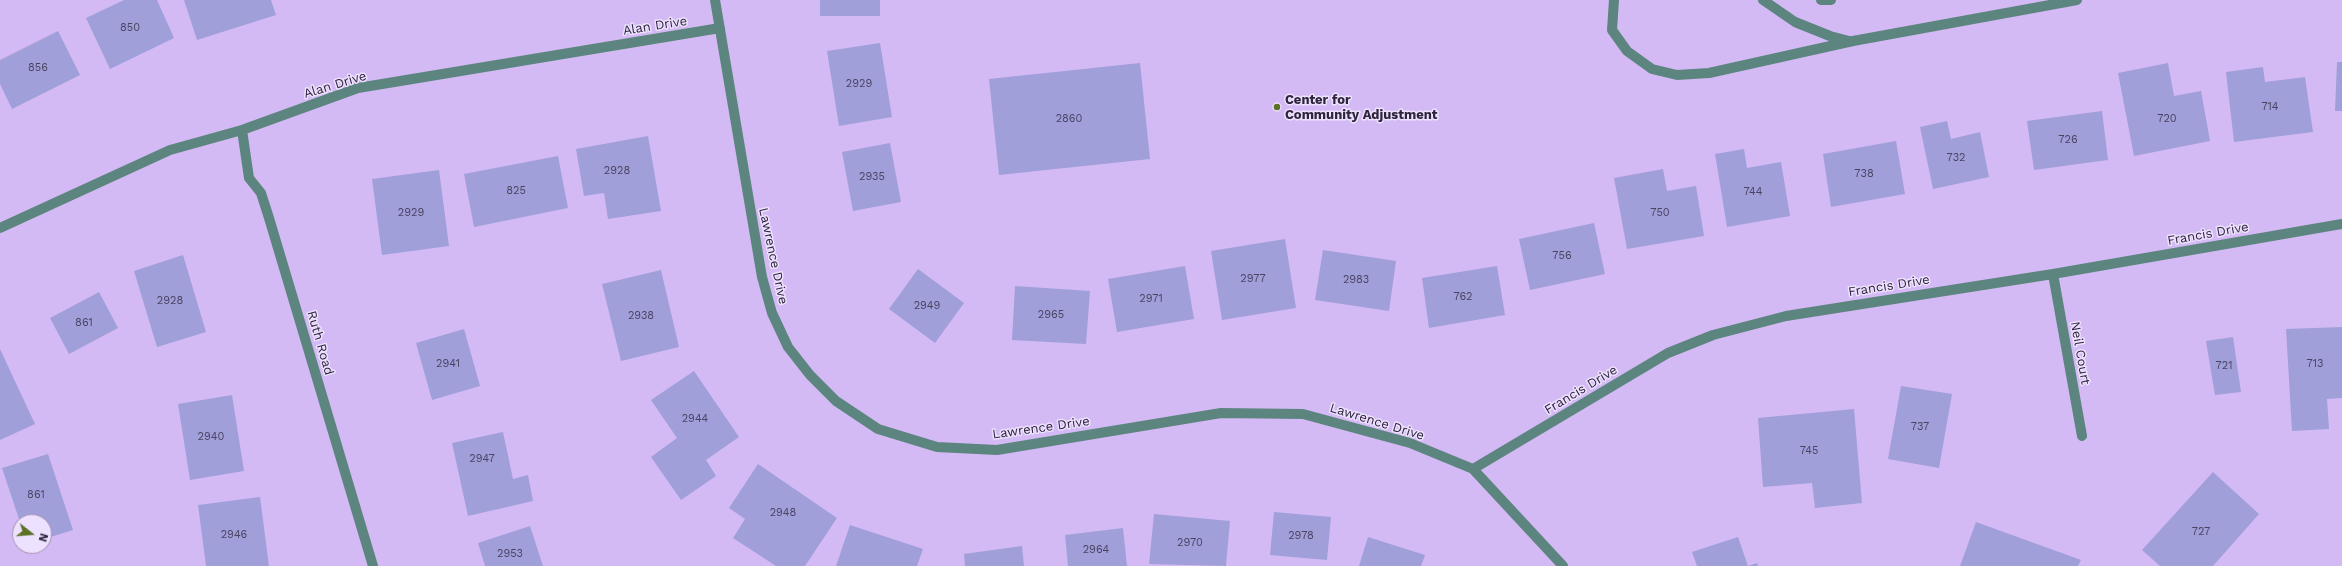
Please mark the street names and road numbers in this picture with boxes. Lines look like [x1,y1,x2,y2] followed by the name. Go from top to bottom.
[622,13,688,39] street label: Alan Drive
[302,68,368,102] street label: Alan Drive
[755,206,791,306] street label: Lawrence Drive
[2166,219,2250,249] street label: Francis Drive
[1847,272,1931,300] street label: Francis Drive
[303,309,337,377] street label: Ruth Road
[2067,320,2093,386] street label: Neil Court
[1542,362,1620,418] street label: Francis Drive
[1328,400,1426,444] street label: Lawrence Drive
[991,413,1091,443] street label: Lawrence Drive

